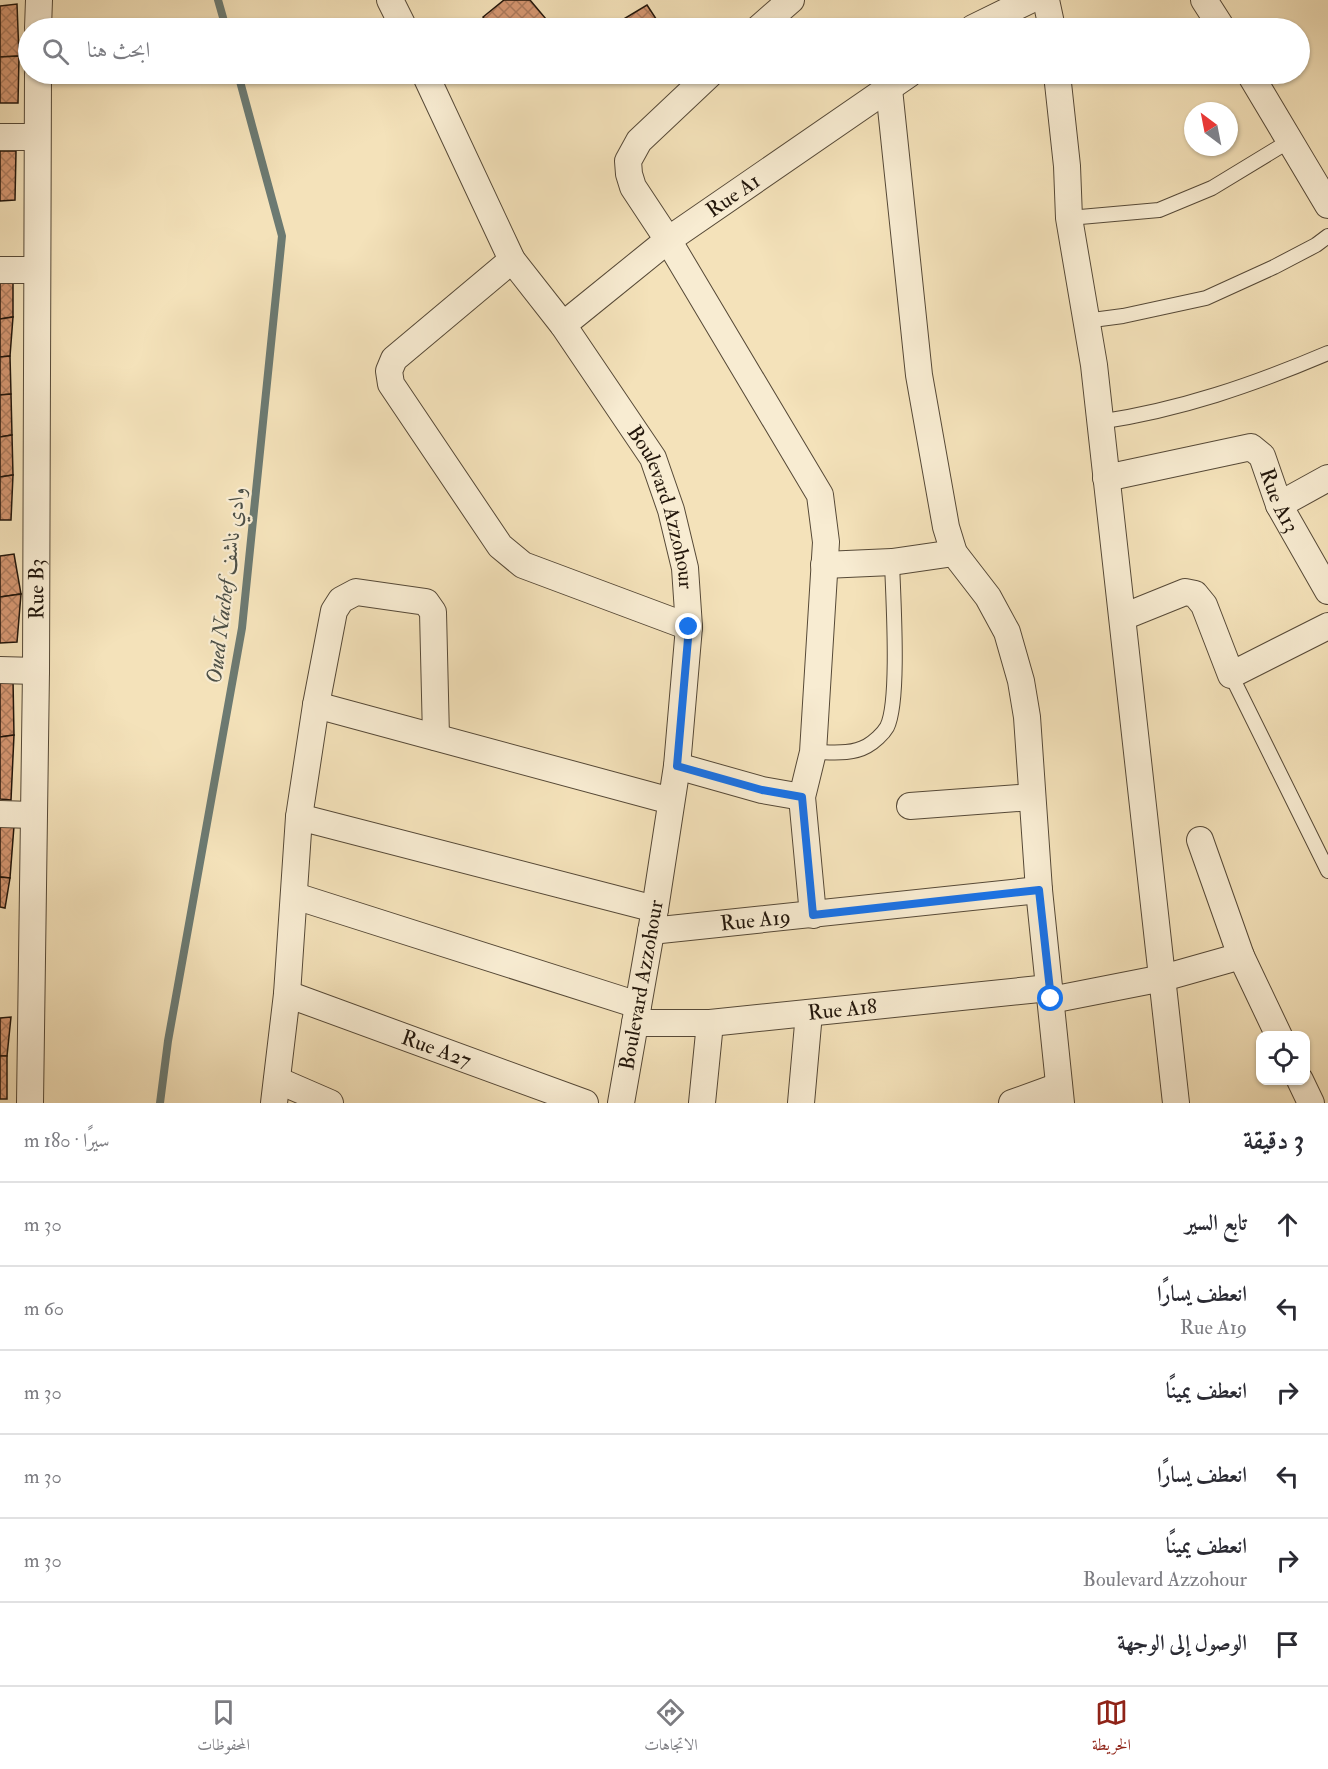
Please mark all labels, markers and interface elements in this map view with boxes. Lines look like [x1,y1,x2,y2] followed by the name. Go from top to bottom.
[18,18,1310,84] search box
[39,35,72,68] icon: search
[87,36,150,64] text: ابحث هنا
[1184,102,1238,156] north arrow
[701,168,766,224] street label: Rue A1
[621,420,699,590] street label: Boulevard Azzohour
[1253,465,1305,538] street label: Rue A13
[200,485,255,686] water label: Oued Nachef وادي ناشف
[23,559,50,619] street label: Rue B3
[675,613,701,639] route end
[613,898,670,1072] street label: Boulevard Azzohour
[719,903,792,938] street label: Rue A19
[1037,985,1063,1011] route start
[806,993,878,1027] street label: Rue A18
[397,1024,475,1074] street label: Rue A27
[1256,1031,1310,1085] map controls
[1256,1031,1310,1085] button: locate
[1243,1125,1304,1157] text: 3 دقيقة
[24,1128,110,1153] text: سيرًا · 180 m
[1271,1208,1304,1241] icon: ahead
[1185,1209,1247,1237] text: تابع السير
[24,1212,62,1237] text: 30 m
[1157,1280,1247,1308] text: انعطف يسارًا
[1271,1292,1304,1325] icon: left
[24,1296,64,1321] text: 60 m
[1180,1315,1247,1340] text: Rue A19
[1271,1376,1304,1409] icon: right
[1166,1377,1247,1405] text: انعطف يمينًا
[24,1380,62,1405] text: 30 m
[1271,1460,1304,1493] icon: left
[1157,1461,1247,1489] text: انعطف يسارًا
[24,1464,62,1489] text: 30 m
[1166,1532,1247,1560] text: انعطف يمينًا
[1271,1544,1304,1577] icon: right
[24,1548,62,1573] text: 30 m
[1083,1567,1247,1592] text: Boulevard Azzohour
[1271,1628,1304,1661] icon: arrive
[1117,1629,1247,1657] text: الوصول إلى الوجهة
[197,1696,250,1760] tab: المحفوظات
[644,1696,698,1760] tab: الاتجاهات
[1092,1696,1131,1760] tab: الخريطة

